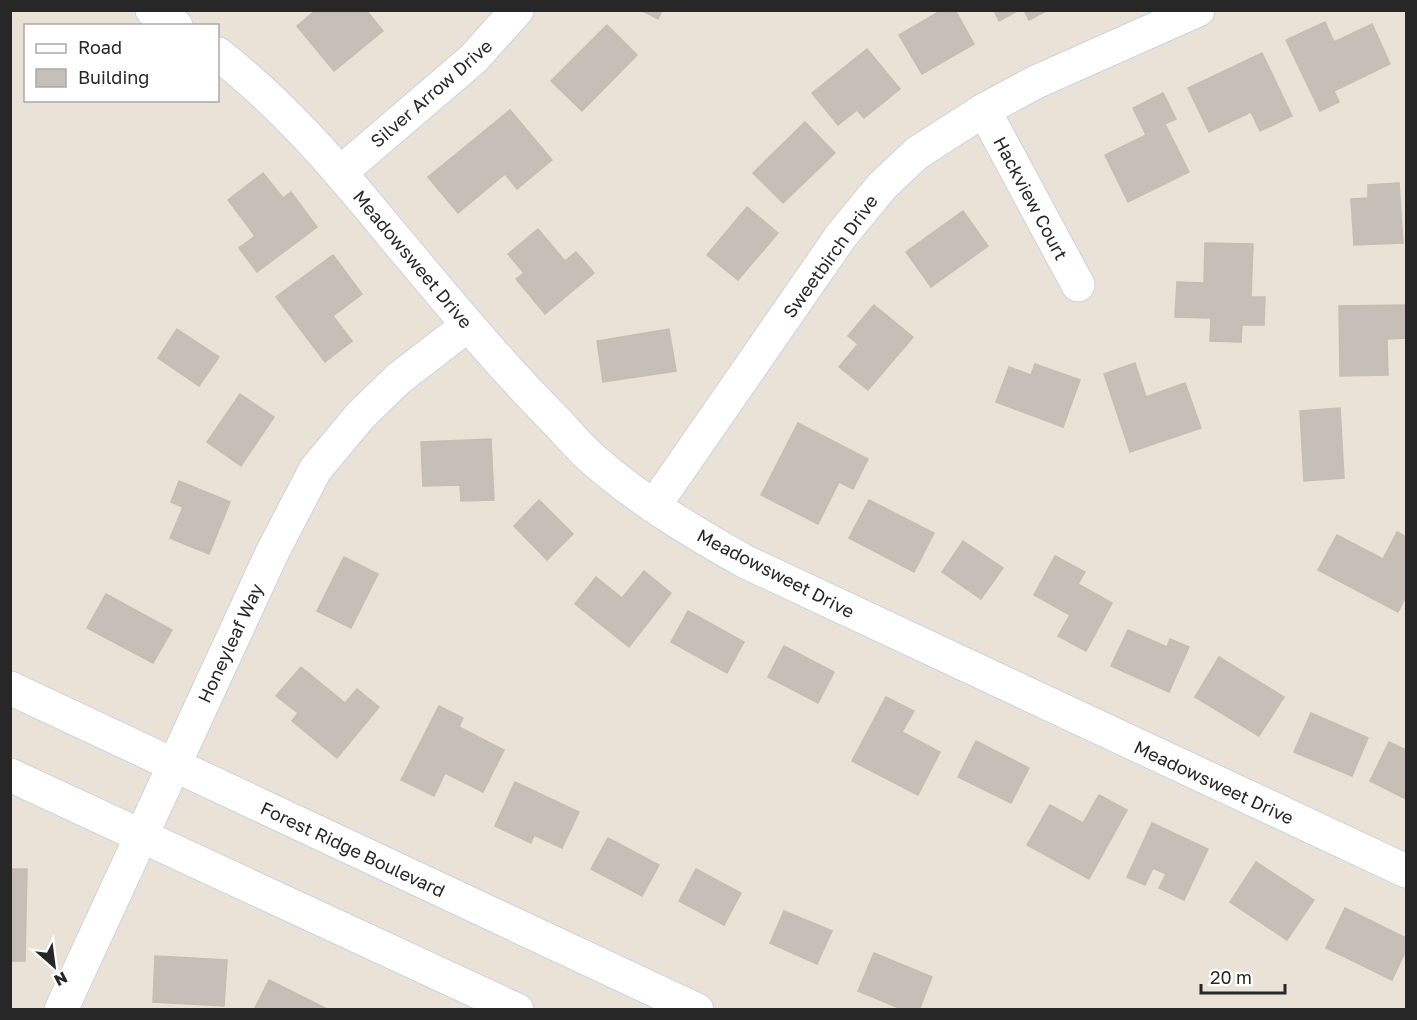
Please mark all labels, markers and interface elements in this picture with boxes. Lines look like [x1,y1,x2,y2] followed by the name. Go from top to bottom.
[24,24,219,102] legend
[366,34,496,152] street label: Silver Arrow Drive
[78,36,122,58] text: Road
[78,66,149,88] text: Building
[989,132,1073,264] street label: Hackview Court
[349,185,477,333] street label: Meadowsweet Drive
[778,190,882,322] street label: Sweetbirch Drive
[694,524,858,622] street label: Meadowsweet Drive
[193,580,267,706] street label: Honeyleaf Way
[1131,735,1297,829] street label: Meadowsweet Drive
[257,797,449,901] street label: Forest Ridge Boulevard
[24,936,84,996] north arrow
[1201,957,1285,995] scale bar
[1210,966,1252,988] text: 20 m
[51,968,71,991] text: N

